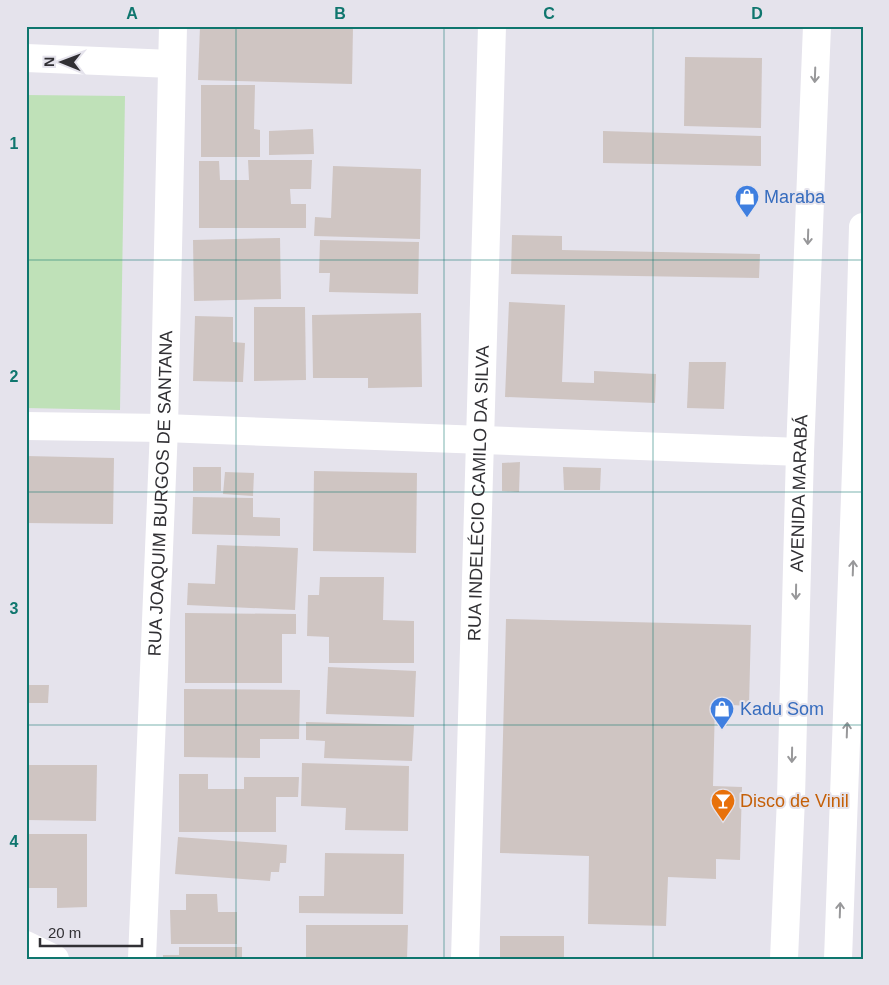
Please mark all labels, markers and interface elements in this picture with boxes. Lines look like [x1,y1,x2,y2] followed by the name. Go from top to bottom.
[126,5,138,22] text: A
[334,5,346,22] text: B
[543,5,555,22] text: C
[751,5,763,22] text: D
[38,38,88,88] north arrow
[41,57,57,67] text: N
[810,67,819,83] one-way arrow
[10,135,19,152] text: 1
[734,184,760,218] shop icon: Maraba
[764,187,826,207] place label: Maraba
[804,229,813,245] one-way arrow
[145,330,176,657] street label: RUA JOAQUIM BURGOS DE SANTANA
[464,345,493,641] street label: RUA INDELÉCIO CAMILO DA SILVA
[10,368,19,385] text: 2
[787,414,811,572] street label: AVENIDA MARABÁ
[848,560,857,576] one-way arrow
[791,584,801,600] one-way arrow
[10,600,19,617] text: 3
[709,696,735,730] shop icon: Kadu Som
[740,699,824,719] place label: Kadu Som
[842,722,851,738] one-way arrow
[787,746,797,762] one-way arrow
[710,788,736,822] bar icon: Disco de Vinil
[740,791,849,811] place label: Disco de Vinil
[10,833,19,850] text: 4
[836,902,845,918] one-way arrow
[40,915,142,947] scale bar
[48,924,81,941] text: 20 m

